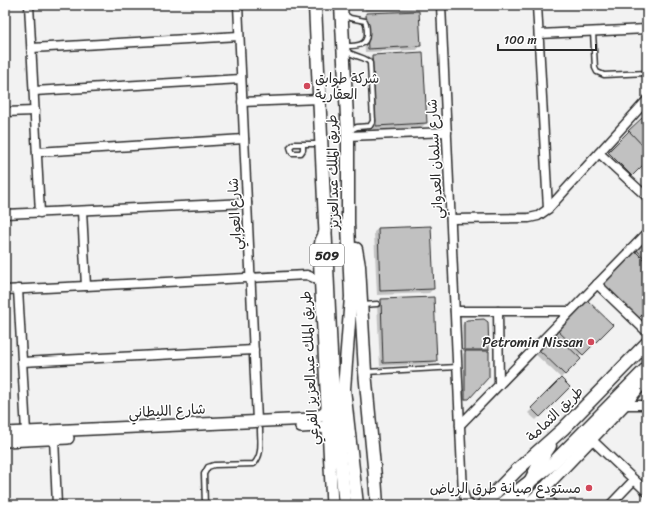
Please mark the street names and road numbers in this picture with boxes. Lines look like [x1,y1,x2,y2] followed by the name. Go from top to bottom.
[419,98,451,220] street label: شارع سلمان العدواني
[319,114,347,231] street label: طريق الملك عبدالعزيز
[221,177,249,251] street label: شارع العوابي
[310,244,344,266] road number: 509
[293,290,327,446] street label: طريق الملك عبدالعزيز الفرعي
[520,380,590,448] street label: طريق الثمامة
[128,396,206,426] street label: شارع الليطاني

